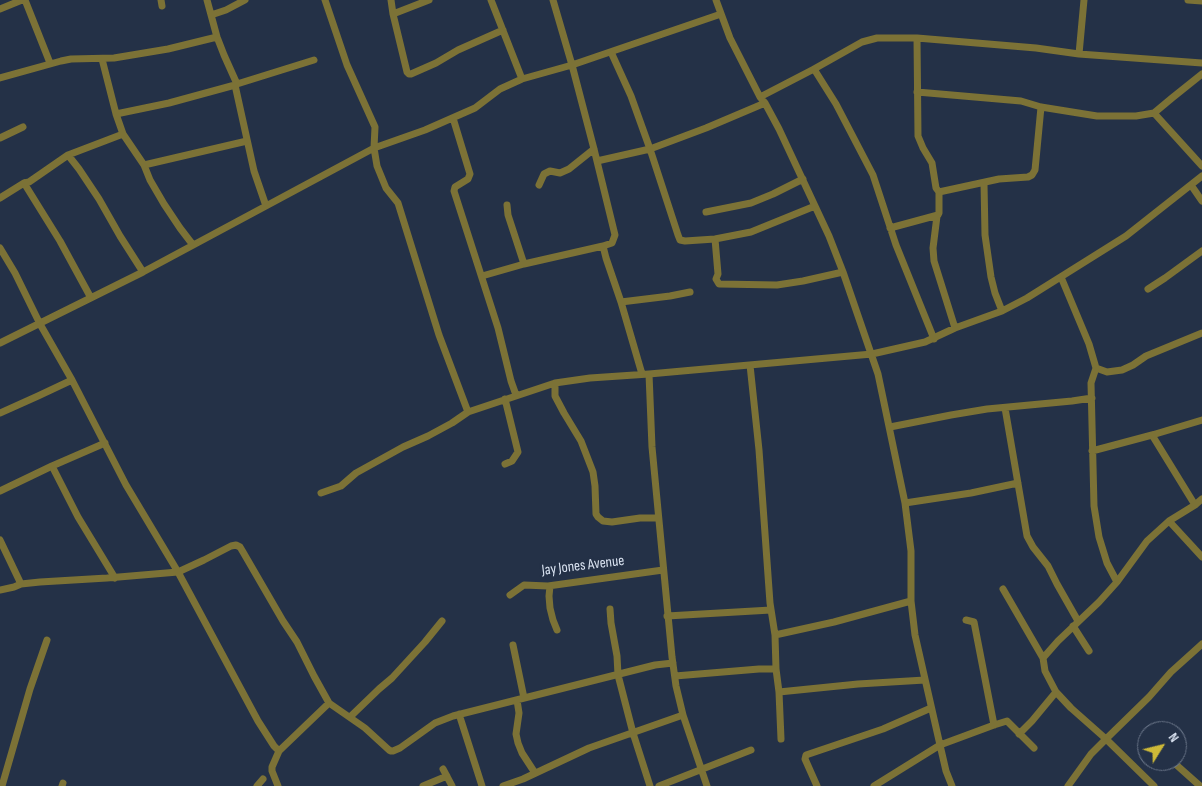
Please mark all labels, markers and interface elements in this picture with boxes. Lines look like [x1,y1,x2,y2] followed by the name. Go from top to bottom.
[541,552,625,580] street label: Jay Jones Avenue
[1137,721,1187,771] north arrow
[1165,729,1183,745] text: N

